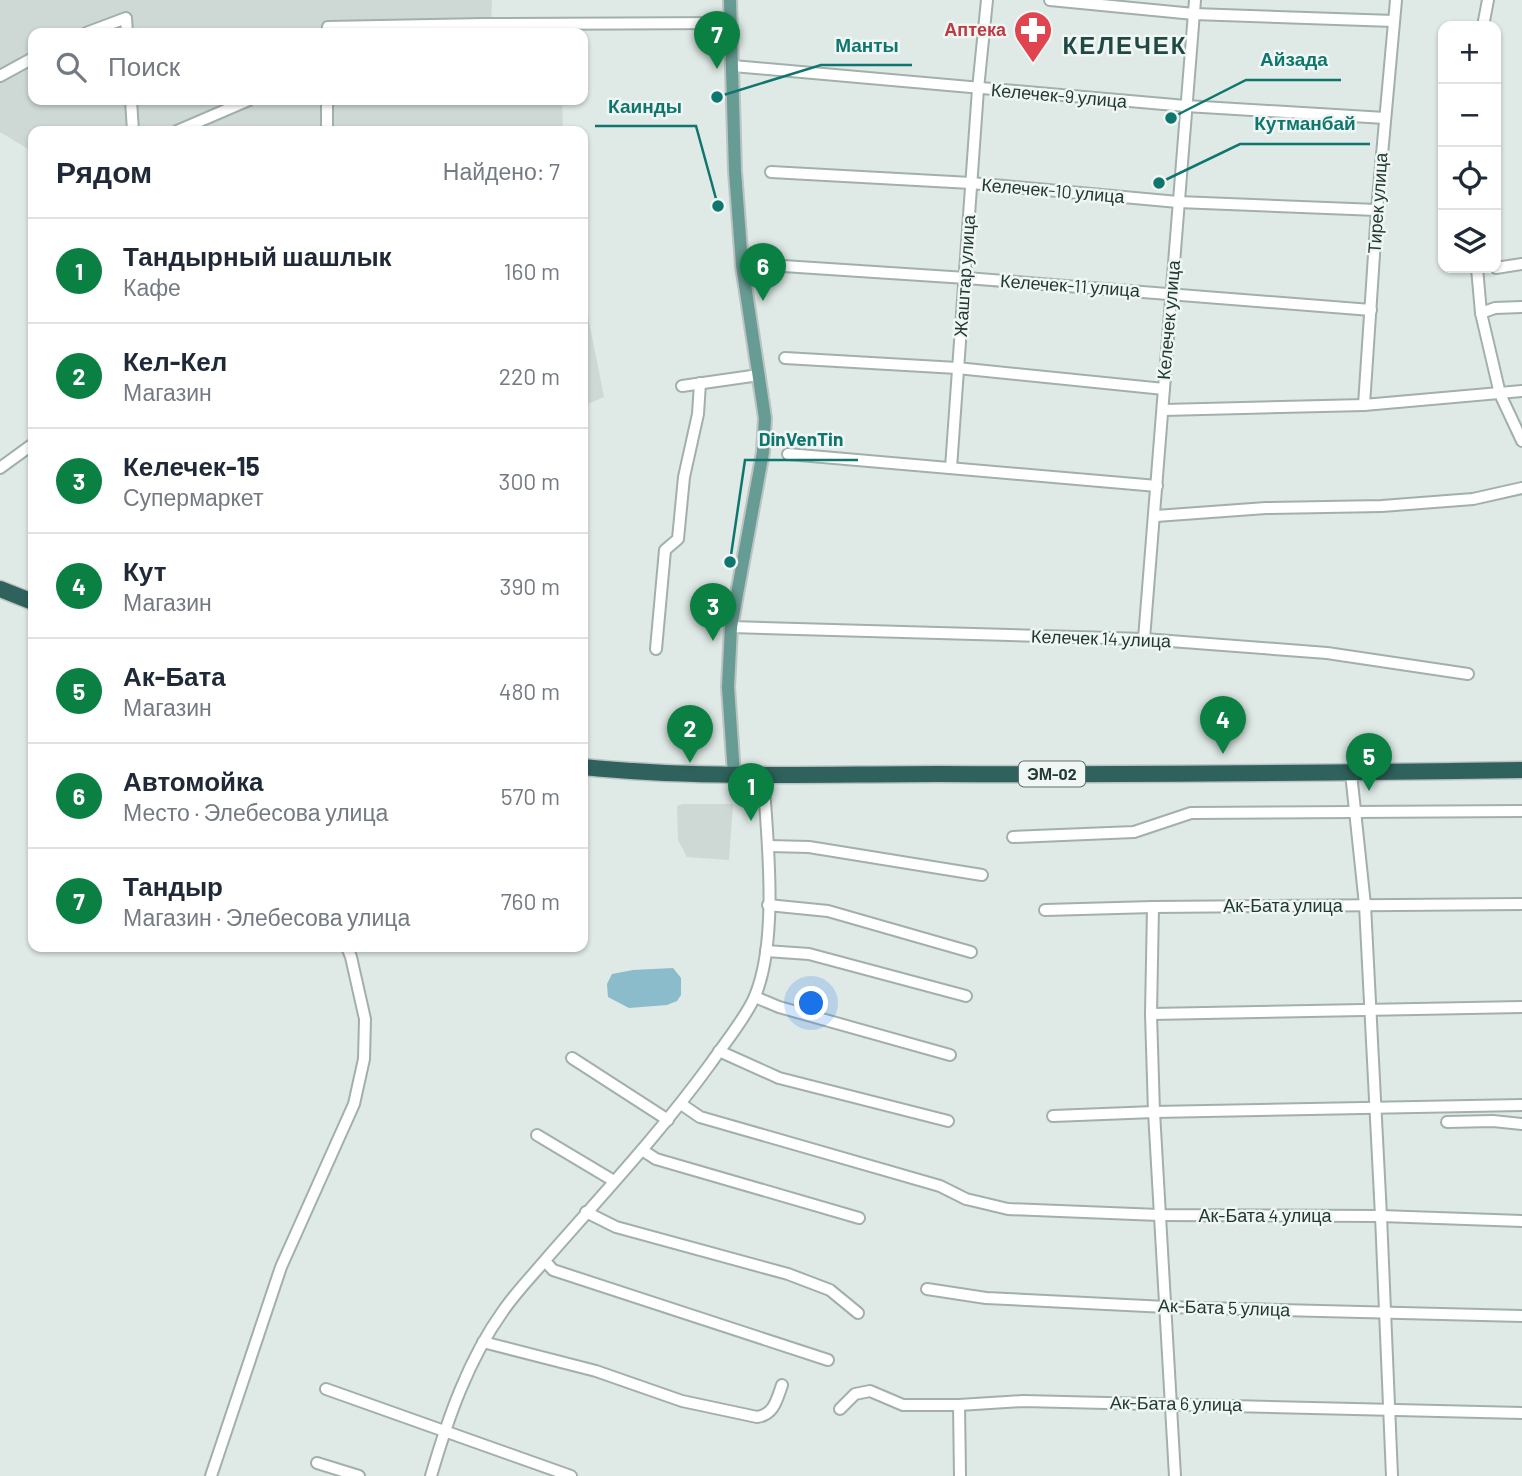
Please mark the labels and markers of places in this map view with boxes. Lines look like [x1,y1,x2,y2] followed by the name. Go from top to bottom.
[1012,9,1054,64] pharmacy icon: Аптека
[694,11,740,69] pin: 7
[944,18,1007,40] place label: Аптека
[821,25,912,65] callout: Манты
[1246,40,1341,80] callout: Айзада
[595,86,696,126] callout: Каинды
[1240,104,1370,144] callout: Кутманбай
[740,243,786,301] pin: 6
[745,420,858,460] callout: DinVenTin
[690,583,736,641] pin: 3
[1200,696,1246,754] pin: 4
[667,705,713,763] pin: 2
[1346,733,1392,791] pin: 5
[728,763,774,821] pin: 1

